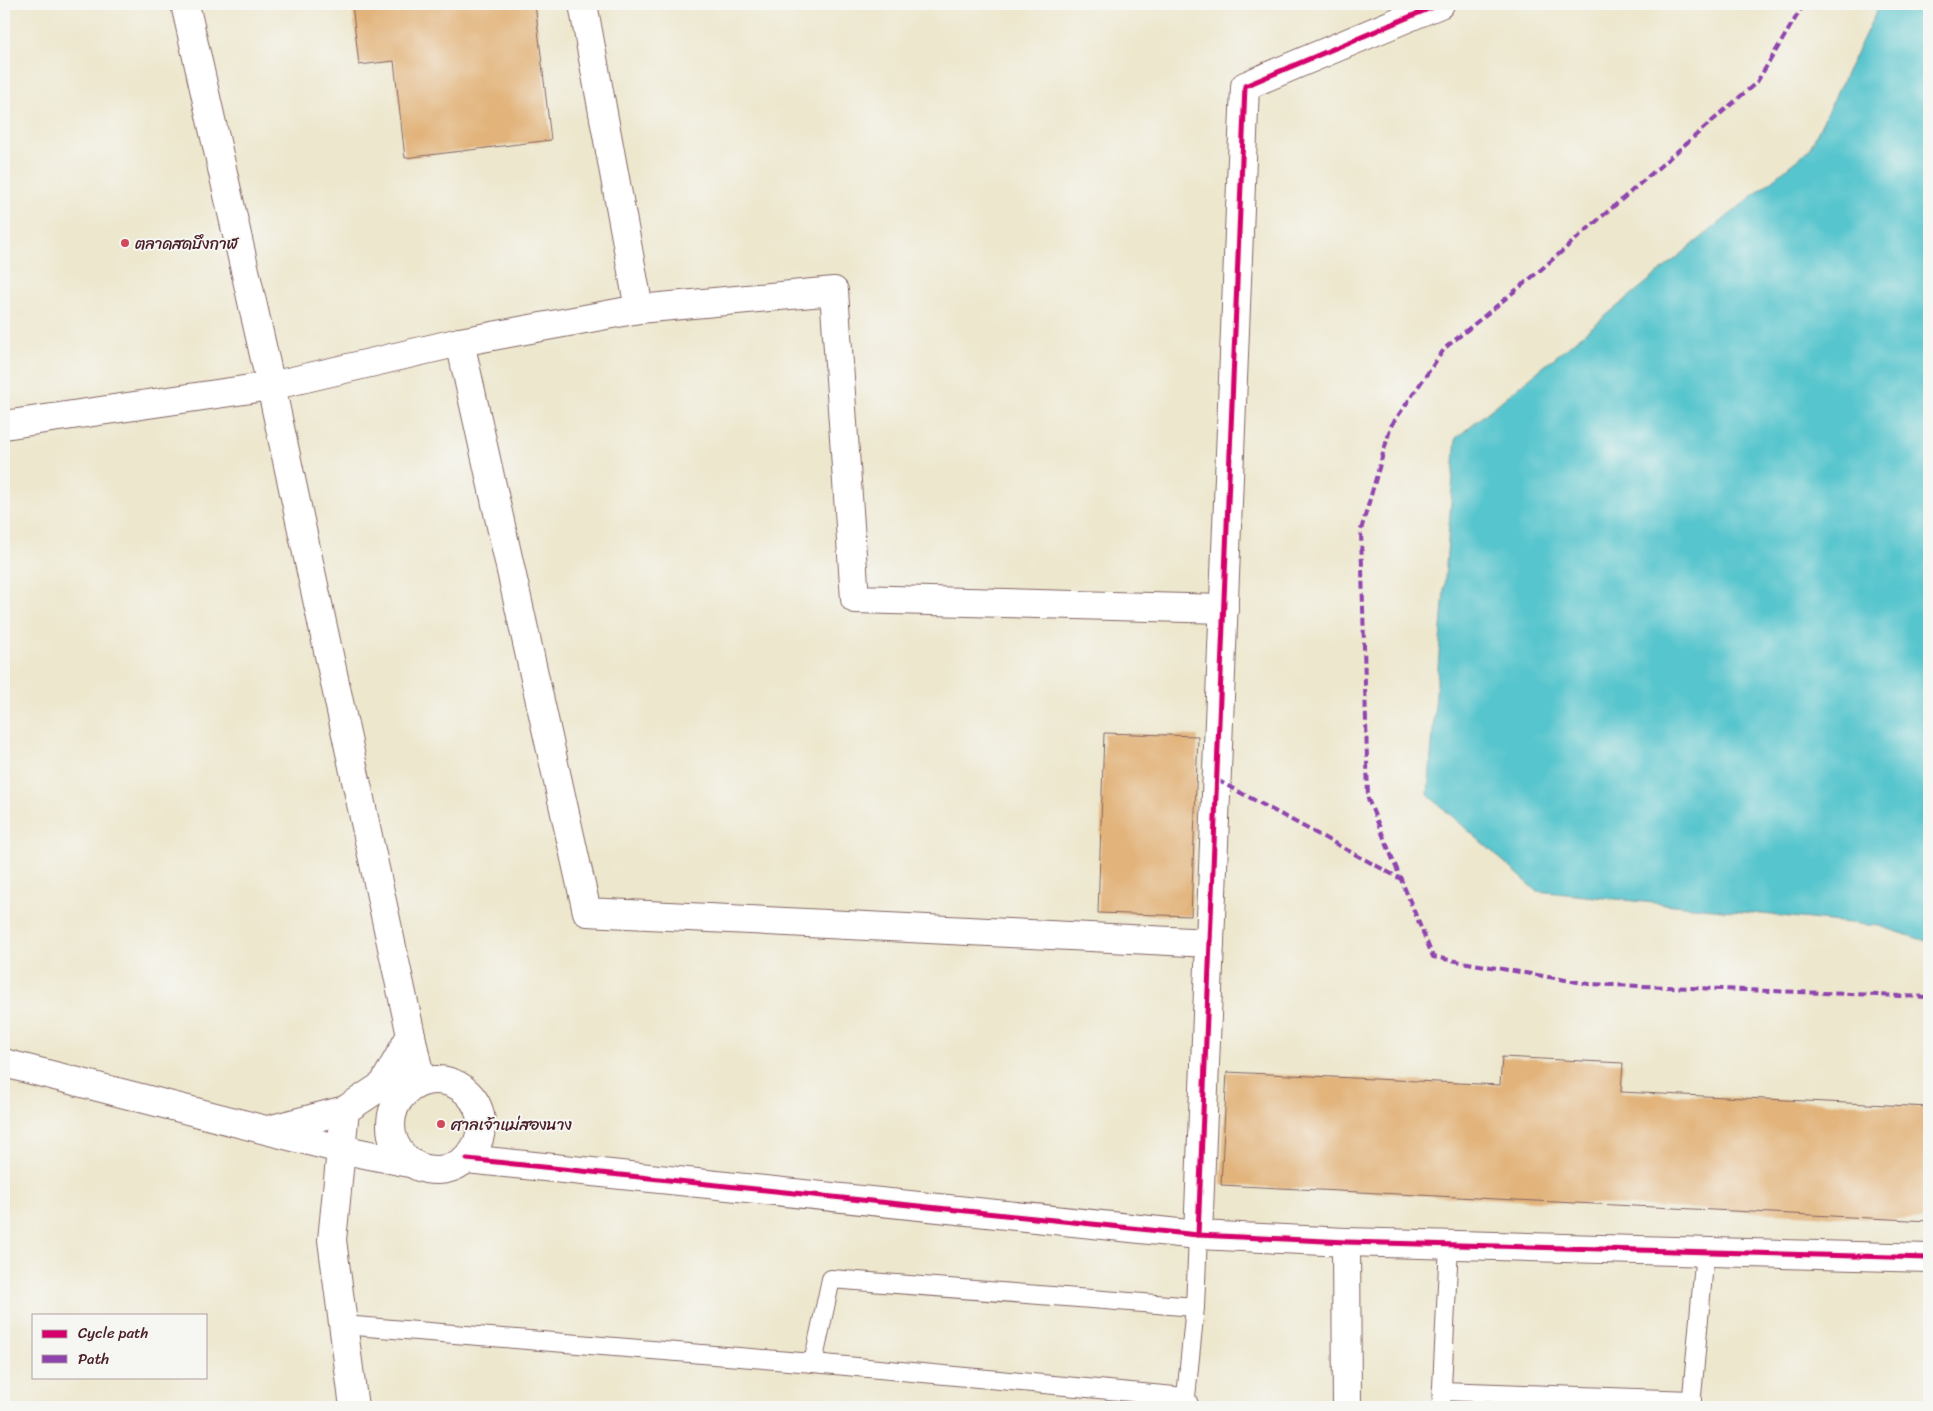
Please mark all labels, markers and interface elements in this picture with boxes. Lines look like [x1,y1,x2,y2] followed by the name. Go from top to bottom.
[135,229,240,258] place label: ตลาดสดบึงกาฬ
[119,237,131,249] marker: ตลาดสดบึงกาฬ
[450,1110,572,1139] place label: ศาลเจ้าแม่สองนาง
[435,1118,447,1130] marker: ศาลเจ้าแม่สองนาง
[32,1314,208,1378] legend
[78,1320,149,1346] text: Cycle path
[78,1346,109,1372] text: Path

